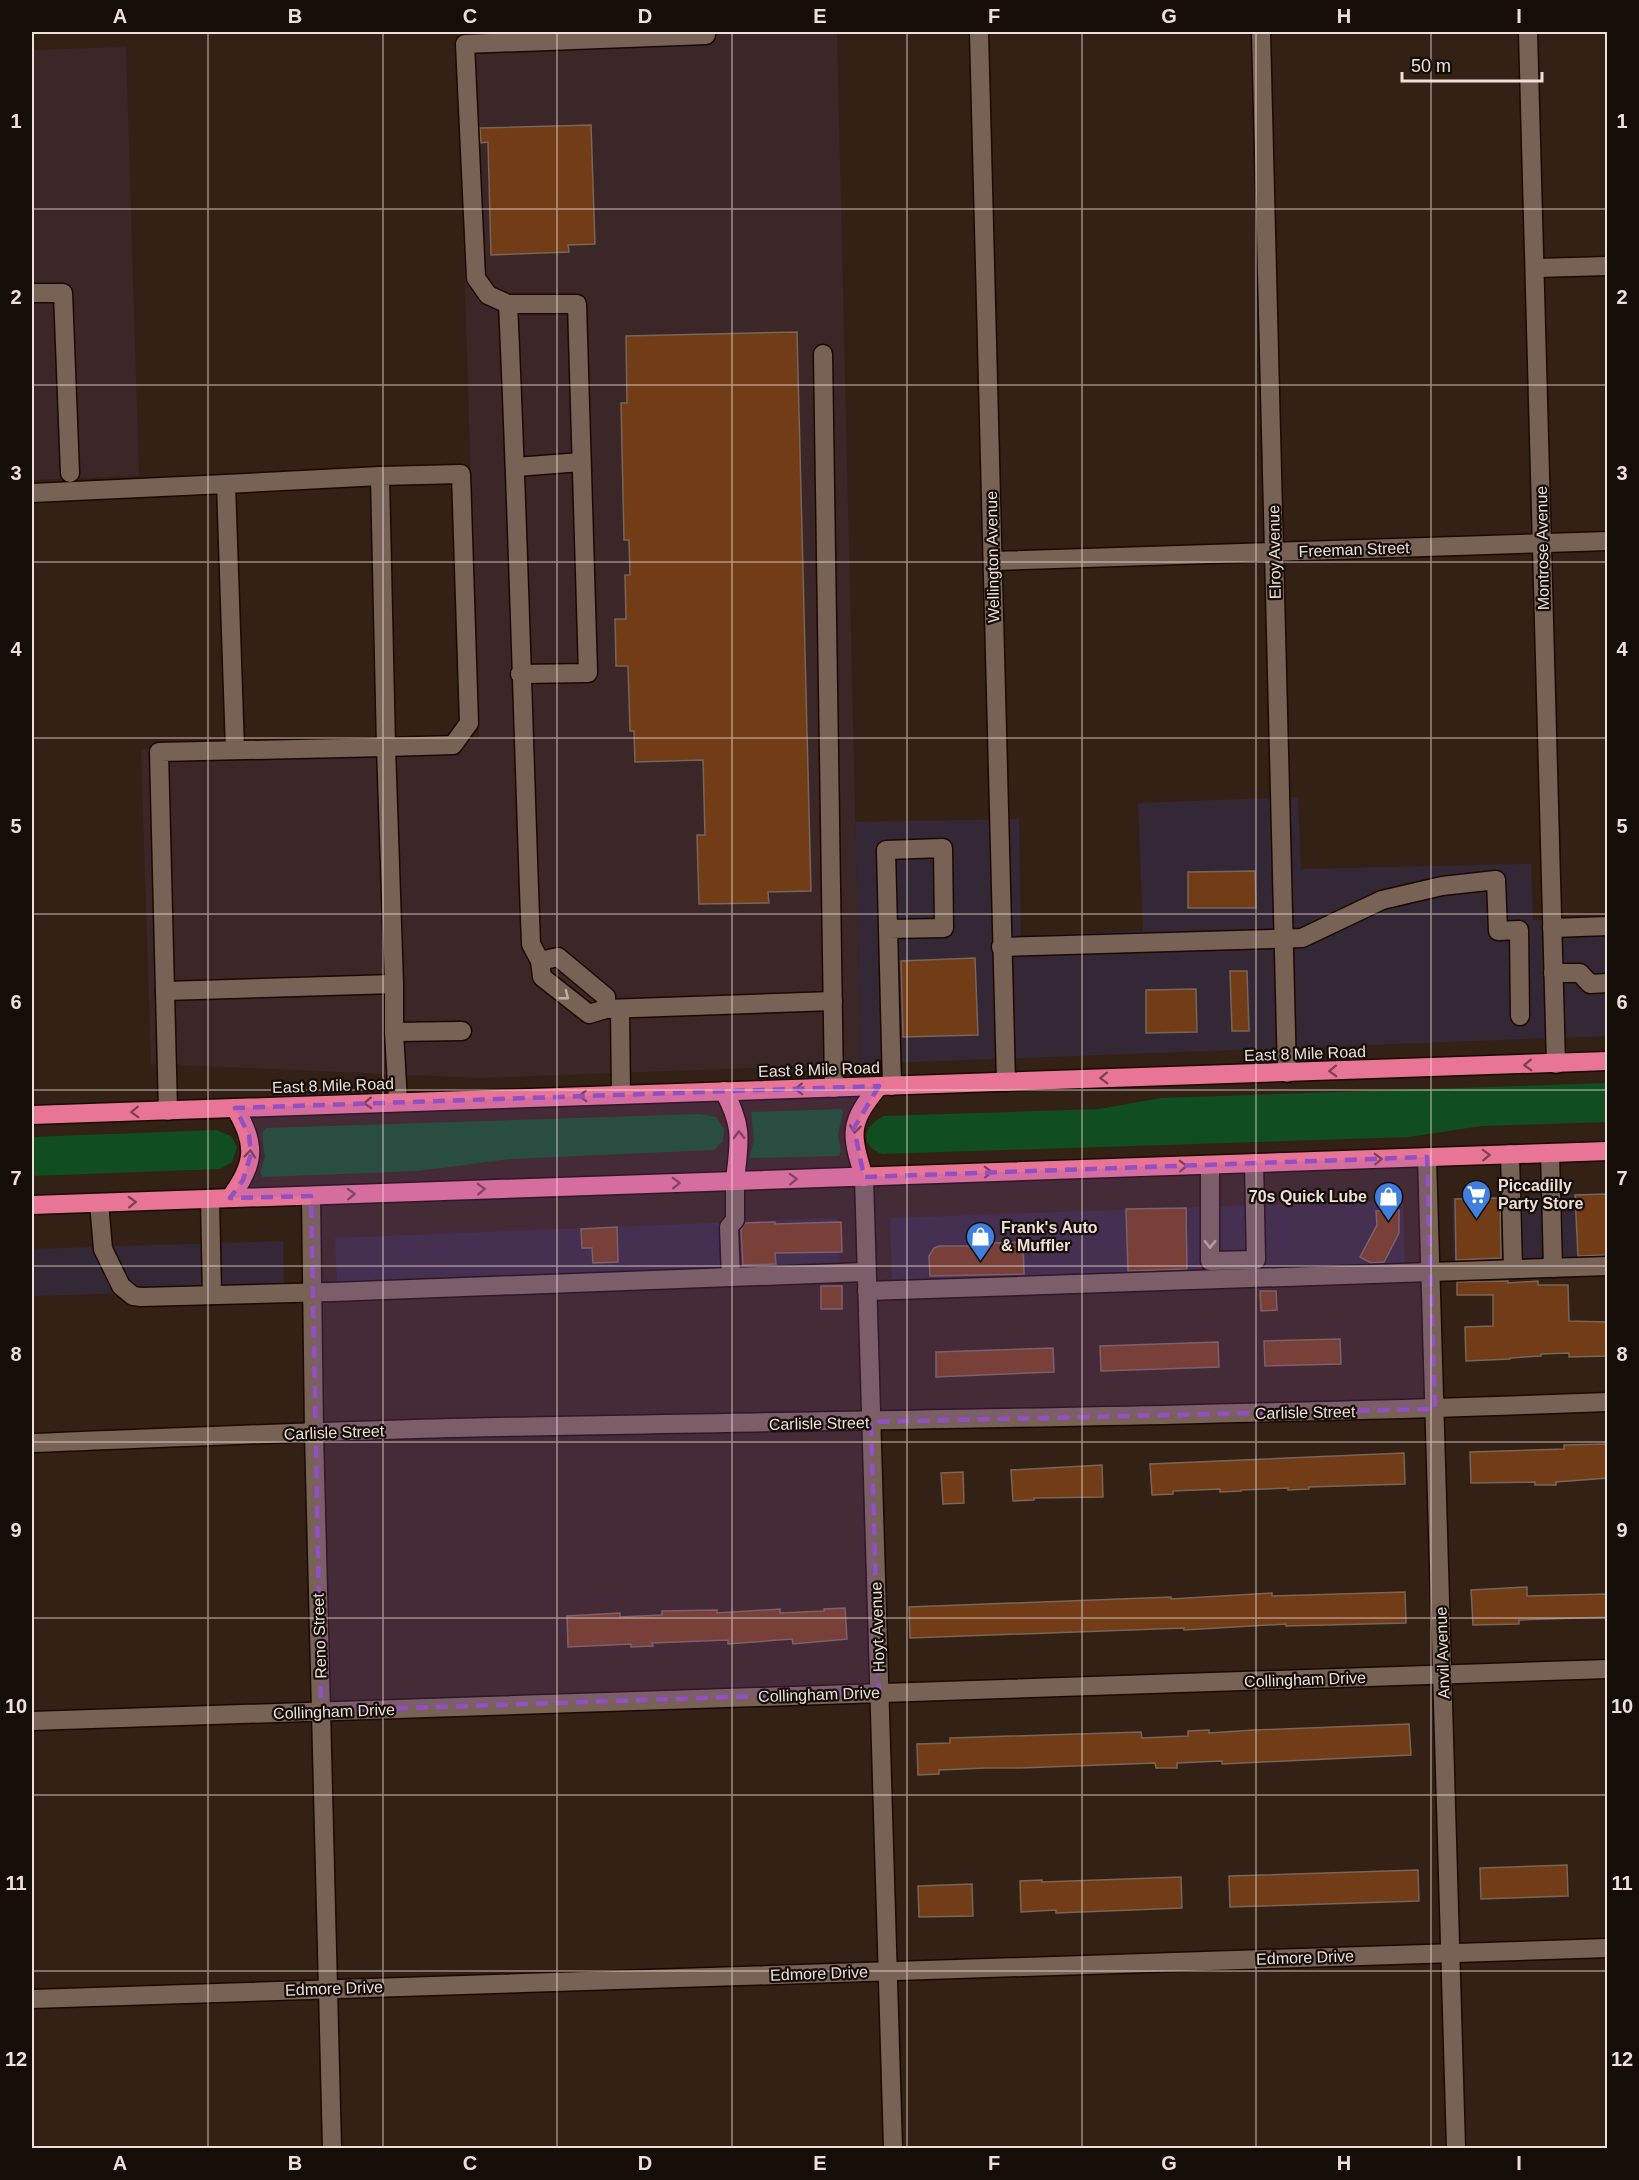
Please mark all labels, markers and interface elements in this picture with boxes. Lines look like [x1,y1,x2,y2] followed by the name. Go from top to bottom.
[113,5,127,27] text: A
[288,5,302,27] text: B
[463,5,477,27] text: C
[638,5,652,27] text: D
[813,5,827,27] text: E
[988,5,1000,27] text: F
[1161,5,1177,27] text: G
[1337,5,1351,27] text: H
[1516,5,1522,27] text: I
[1402,45,1542,83] scale bar
[1411,56,1451,76] text: 50 m
[10,110,22,132] text: 1
[1616,110,1628,132] text: 1
[10,286,22,308] text: 2
[1616,286,1628,308] text: 2
[10,462,22,484] text: 3
[1616,462,1628,484] text: 3
[1533,486,1552,610] street label: Montrose Avenue
[983,491,1002,623] street label: Wellington Avenue
[1265,505,1284,599] street label: Elroy Avenue
[1298,539,1410,560] street label: Freeman Street
[10,638,22,660] text: 4
[1616,638,1628,660] text: 4
[10,815,22,837] text: 5
[1616,815,1628,837] text: 5
[558,989,569,1000] one-way arrow
[10,991,22,1013] text: 6
[1616,991,1628,1013] text: 6
[1244,1043,1366,1064] street label: East 8 Mile Road
[1524,1058,1533,1071] one-way arrow
[758,1059,880,1080] street label: East 8 Mile Road
[1329,1065,1338,1078] one-way arrow
[1099,1072,1108,1085] one-way arrow
[272,1075,394,1096] street label: East 8 Mile Road
[795,1083,804,1095] one-way arrow
[579,1090,588,1103] one-way arrow
[363,1097,372,1110] one-way arrow
[130,1106,139,1118] one-way arrow
[849,1124,862,1133] one-way arrow
[733,1130,745,1139] one-way arrow
[1481,1149,1490,1162] one-way arrow
[243,1150,256,1159] one-way arrow
[1373,1153,1382,1165] one-way arrow
[1178,1159,1187,1172] one-way arrow
[983,1166,992,1179] one-way arrow
[10,1167,22,1189] text: 7
[1616,1167,1628,1189] text: 7
[788,1173,797,1185] one-way arrow
[671,1176,680,1189] one-way arrow
[1498,1177,1583,1212] place label: Piccadilly Party Store
[1461,1178,1493,1220] supermarket icon: Piccadilly Party Store
[1372,1180,1404,1222] shop icon: 70s Quick Lube
[476,1183,485,1196] one-way arrow
[347,1188,356,1200] one-way arrow
[1249,1188,1367,1205] place label: 70s Quick Lube
[127,1195,136,1208] one-way arrow
[1001,1219,1098,1254] place label: Frank's Auto & Muffler
[964,1220,996,1262] shop icon: Frank's Auto & Muffler
[1204,1240,1216,1249] one-way arrow
[10,1343,22,1365] text: 8
[1616,1343,1628,1365] text: 8
[1255,1403,1356,1422] street label: Carlisle Street
[769,1414,870,1433] street label: Carlisle Street
[284,1422,385,1443] street label: Carlisle Street
[10,1519,22,1541] text: 9
[1616,1519,1628,1541] text: 9
[867,1581,888,1672] street label: Hoyt Avenue
[309,1592,329,1679] street label: Reno Street
[1432,1607,1453,1699] street label: Anvil Avenue
[1244,1669,1366,1690] street label: Collingham Drive
[758,1684,880,1705] street label: Collingham Drive
[5,1695,27,1717] text: 10
[1611,1695,1633,1717] text: 10
[273,1701,395,1722] street label: Collingham Drive
[5,1872,27,1894] text: 11
[1611,1872,1633,1894] text: 11
[1256,1947,1354,1968] street label: Edmore Drive
[770,1963,868,1984] street label: Edmore Drive
[285,1978,383,1999] street label: Edmore Drive
[5,2048,27,2070] text: 12
[1611,2048,1633,2070] text: 12
[113,2152,127,2174] text: A
[288,2152,302,2174] text: B
[463,2152,477,2174] text: C
[638,2152,652,2174] text: D
[813,2152,827,2174] text: E
[988,2152,1000,2174] text: F
[1161,2152,1177,2174] text: G
[1337,2152,1351,2174] text: H
[1516,2152,1522,2174] text: I

